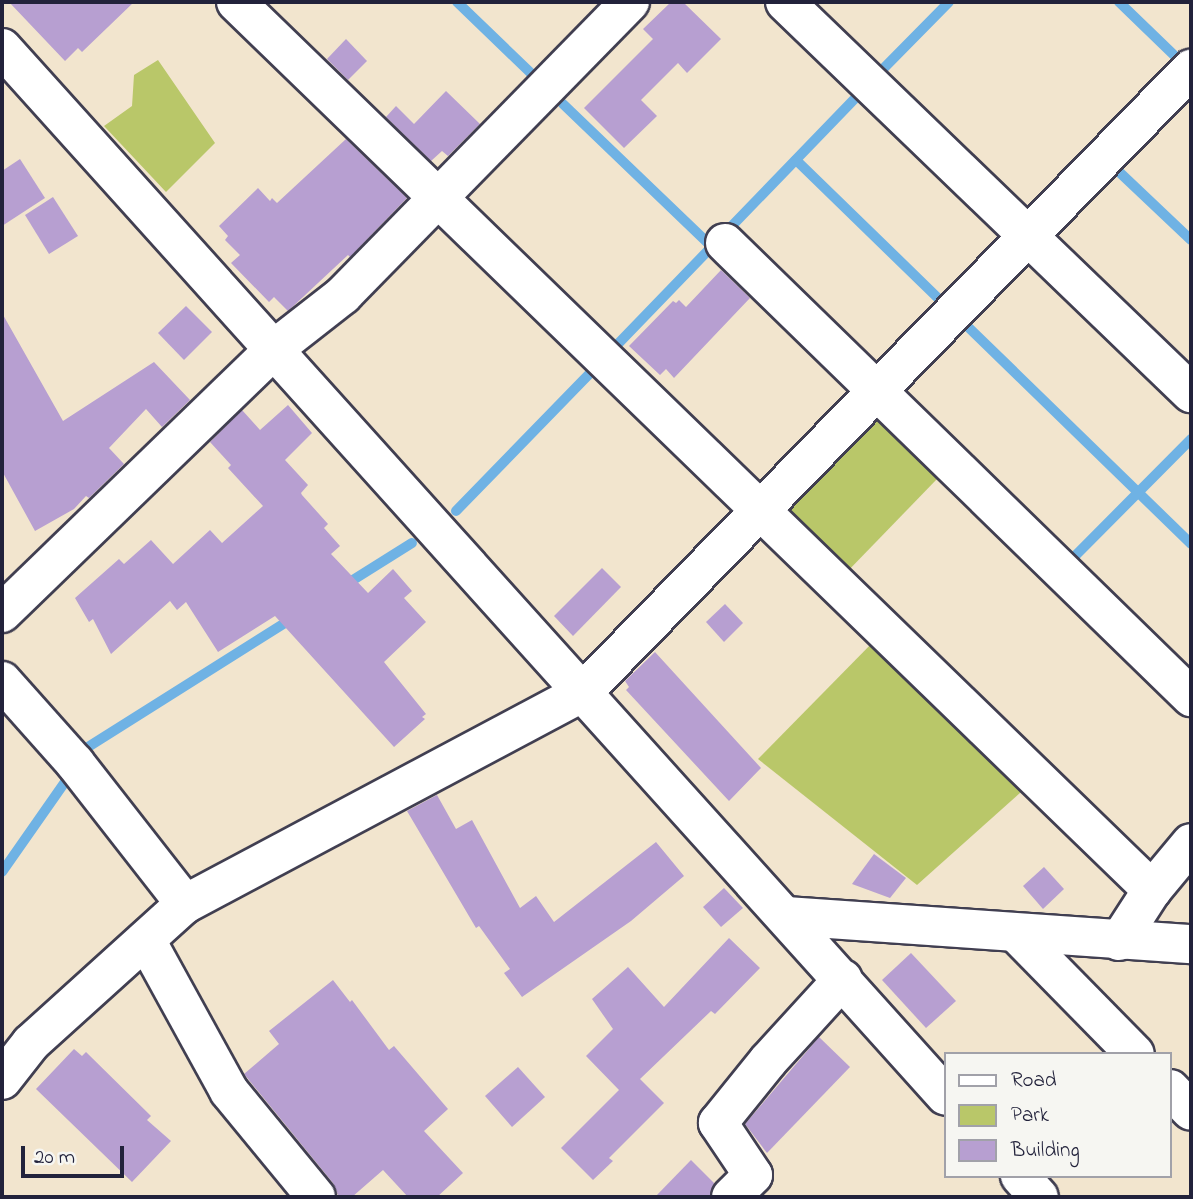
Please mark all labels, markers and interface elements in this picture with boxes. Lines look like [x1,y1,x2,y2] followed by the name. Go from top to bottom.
[944,1052,1172,1178] legend
[1011,1066,1057,1096] text: Road
[1011,1101,1049,1131] text: Park
[24,1132,128,1176] scale bar
[1011,1136,1080,1166] text: Building
[34,1143,75,1173] text: 20 m

